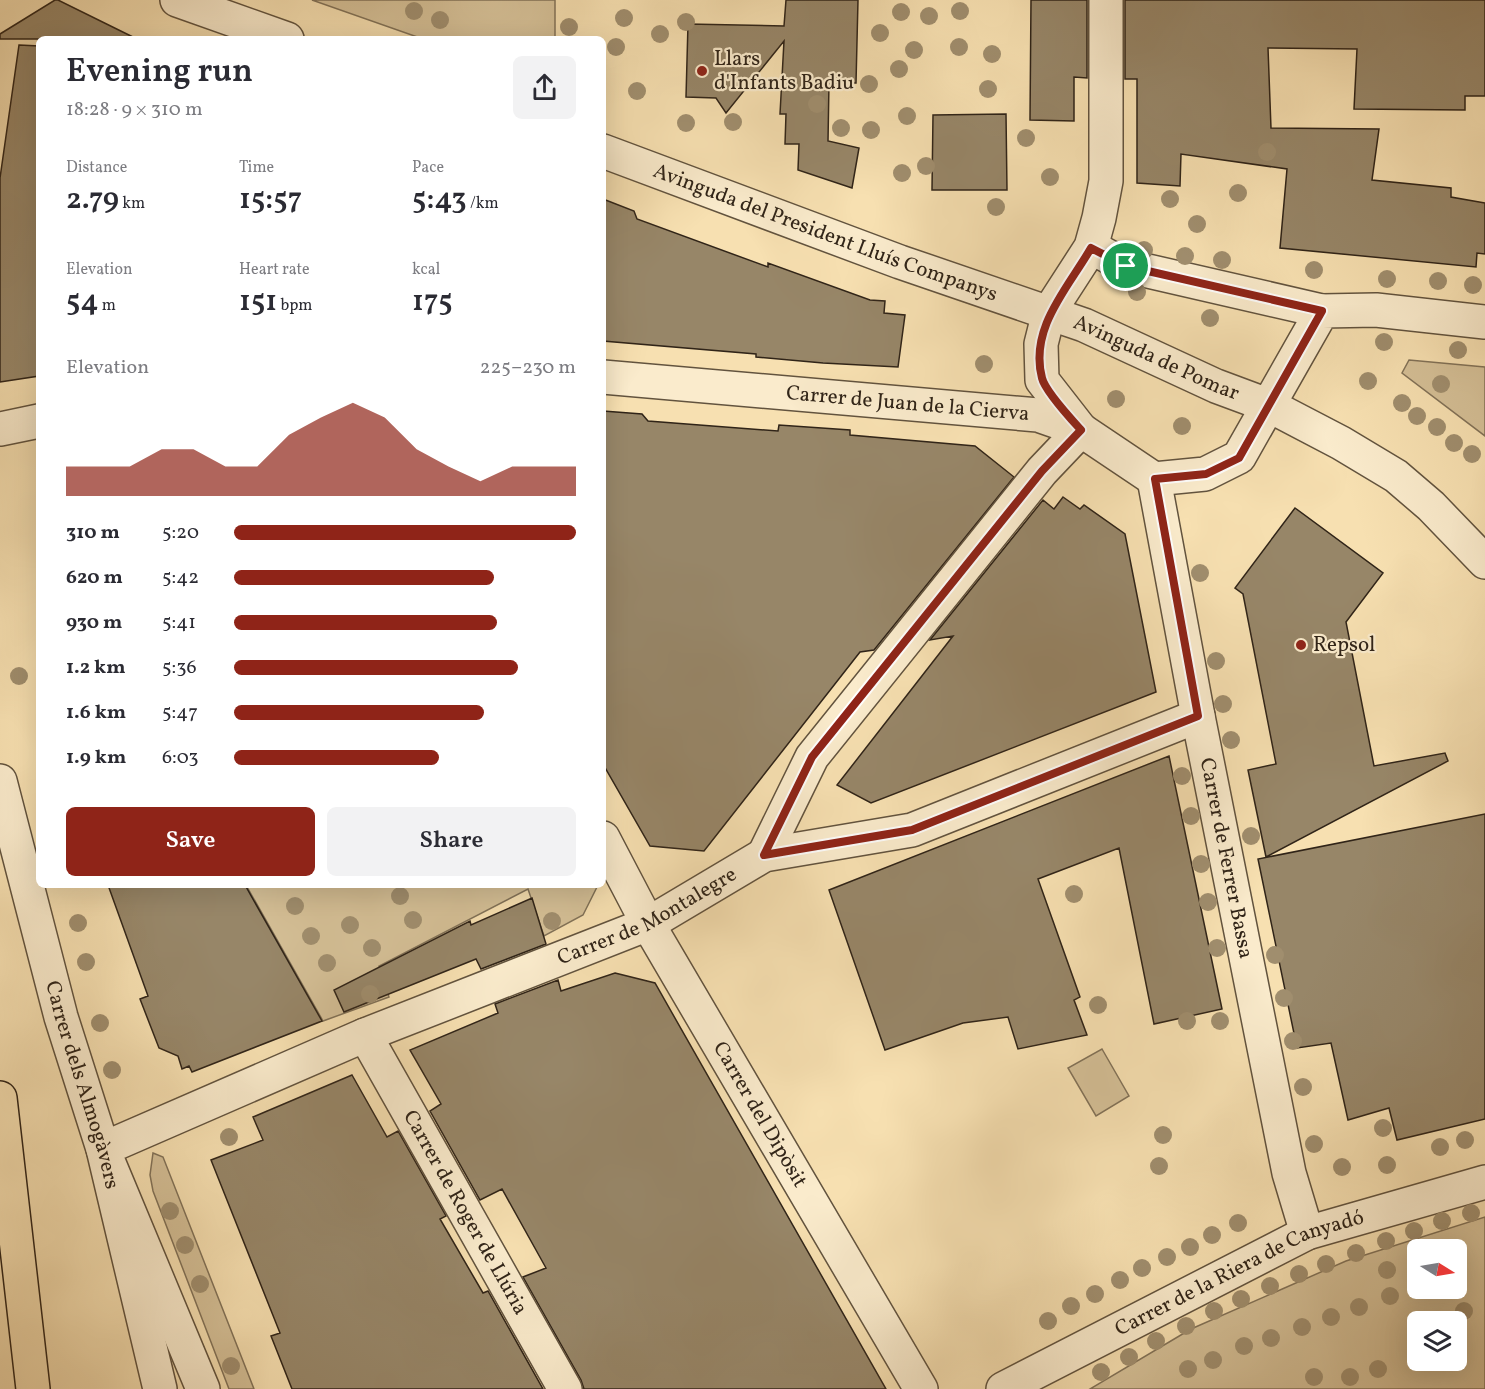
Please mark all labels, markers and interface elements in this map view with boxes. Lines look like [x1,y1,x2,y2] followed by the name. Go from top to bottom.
[714,45,854,98] place label: Llars d'Infants Badiu
[66,50,253,96] text: Evening run
[513,56,576,119] button: share
[695,64,709,78] marker: Llars d'Infants Badiu
[66,96,203,124] text: 18:28 · 9 × 310 m
[66,157,127,179] text: Distance
[239,157,274,179] text: Time
[412,157,444,179] text: Pace
[649,157,1001,309] street label: Avinguda del President Lluís Companys
[66,179,119,221] text: 2.79
[239,179,302,221] text: 15:57
[412,179,467,221] text: 5:43
[119,193,145,215] text: km
[467,193,499,215] text: /km
[1100,240,1151,291] pin
[1109,249,1142,282] icon: arrive
[66,259,133,281] text: Elevation
[239,259,310,281] text: Heart rate
[412,259,440,281] text: kcal
[66,281,99,323] text: 54
[239,281,277,323] text: 151
[412,281,453,323] text: 175
[99,295,116,317] text: m
[277,295,312,317] text: bpm
[1070,308,1244,408] street label: Avinguda de Pomar
[66,354,149,382] text: Elevation
[480,354,576,382] text: 225–230 m
[785,379,1031,429] street label: Carrer de Juan de la Cierva
[66,519,120,547] text: 310 m
[162,519,199,547] text: 5:20
[66,564,123,592] text: 620 m
[162,564,199,592] text: 5:42
[66,609,122,637] text: 930 m
[162,609,196,637] text: 5:41
[1313,631,1375,660] place label: Repsol
[1294,638,1308,652] marker: Repsol
[66,654,126,682] text: 1.2 km
[162,654,197,682] text: 5:36
[66,699,126,727] text: 1.6 km
[162,699,198,727] text: 5:47
[66,744,126,772] text: 1.9 km
[162,744,199,772] text: 6:03
[1192,755,1260,961] street label: Carrer de Ferrer Bassa
[66,807,315,876] button: Save
[327,807,576,876] button: Share
[553,860,742,973] street label: Carrer de Montalegre
[38,978,127,1192] street label: Carrer dels Almogàvers
[706,1036,814,1193] street label: Carrer del Dipòsit
[396,1105,535,1320] street label: Carrer de Roger de Llúria
[1110,1203,1367,1344] street label: Carrer de la Riera de Canyadó
[1407,1239,1467,1299] north arrow
[1407,1239,1467,1371] map controls
[1407,1311,1467,1371] button: layers

